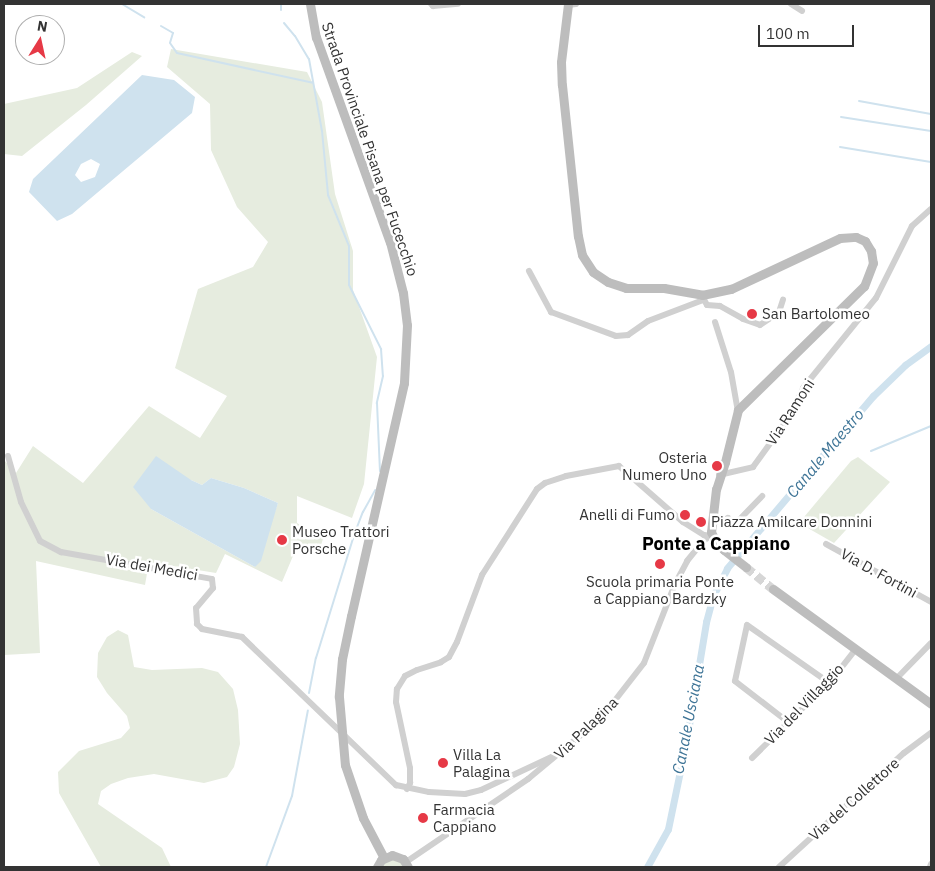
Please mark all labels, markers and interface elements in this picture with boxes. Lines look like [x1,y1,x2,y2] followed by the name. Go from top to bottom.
[15,15,65,65] north arrow
[760,15,856,47] scale bar
[36,16,49,36] text: N
[318,20,422,278] street label: Strada Provinciale Pisana per Fucecchio
[766,24,810,43] text: 100 m
[762,305,870,323] place label: San Bartolomeo
[746,308,758,320] marker: San Bartolomeo
[762,375,818,449] street label: Via Ramoni
[782,405,868,501] water label: Canale Maestro
[622,448,707,483] place label: Osteria Numero Uno
[711,460,723,472] marker: Osteria Numero Uno
[579,506,675,524] place label: Anelli di Fumo
[679,509,691,521] marker: Anelli di Fumo
[711,513,872,531] place label: Piazza Amilcare Donnini
[695,516,707,528] marker: Piazza Amilcare Donnini
[292,522,390,557] place label: Museo Trattori Porsche
[642,533,790,555] district label: Ponte a Cappiano
[276,534,288,546] marker: Museo Trattori Porsche
[837,545,921,601] street label: Via D. Fortini
[105,550,199,584] street label: Via dei Medici
[654,558,666,570] marker: Scuola primaria Ponte a Cappiano Bardzky
[586,572,734,607] place label: Scuola primaria Ponte a Cappiano Bardzky
[761,660,847,748] street label: Via del Villaggio
[668,663,708,775] water label: Canale Usciana
[550,693,622,763] street label: Via Palagina
[453,745,510,780] place label: Villa La Palagina
[805,754,903,844] street label: Via del Collettore
[437,757,449,769] marker: Villa La Palagina
[433,800,496,835] place label: Farmacia Cappiano
[417,812,429,824] marker: Farmacia Cappiano

